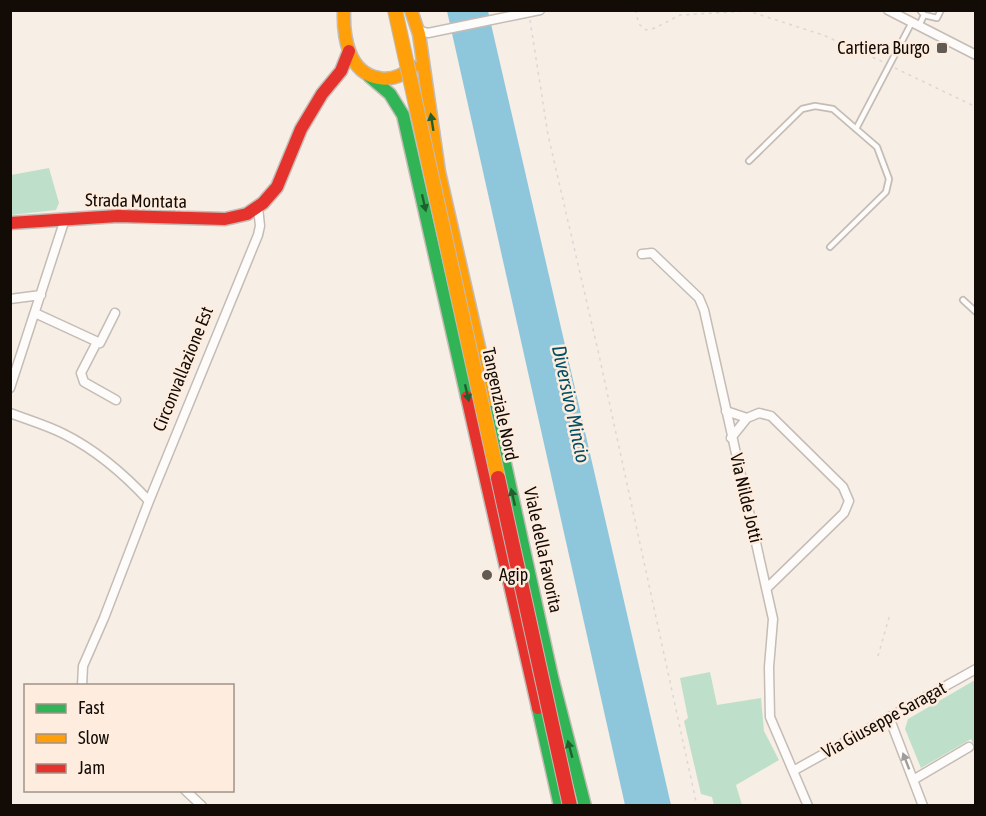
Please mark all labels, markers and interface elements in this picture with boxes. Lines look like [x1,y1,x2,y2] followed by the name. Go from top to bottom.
[837,37,930,58] place label: Cartiera Burgo
[935,41,949,55] marker: Cartiera Burgo
[427,113,436,132] one-way arrow
[85,189,187,212] street label: Strada Montata
[419,194,429,212] one-way arrow
[148,303,217,434] street label: Circonvallazione Est
[548,343,595,465] water label: Diversivo Mincio
[478,345,523,462] street label: Tangenziale Nord
[463,384,472,403] one-way arrow
[726,451,767,545] street label: Via Nilde Jotti
[520,485,567,614] street label: Viale della Favorita
[508,488,518,507] one-way arrow
[499,564,528,585] place label: Agip
[480,568,494,582] marker: Agip
[818,677,949,762] street label: Via Giuseppe Saragat
[24,684,234,792] legend
[78,697,105,718] text: Fast
[78,727,109,748] text: Slow
[565,740,575,758] one-way arrow
[900,752,910,770] one-way arrow
[78,757,105,778] text: Jam

